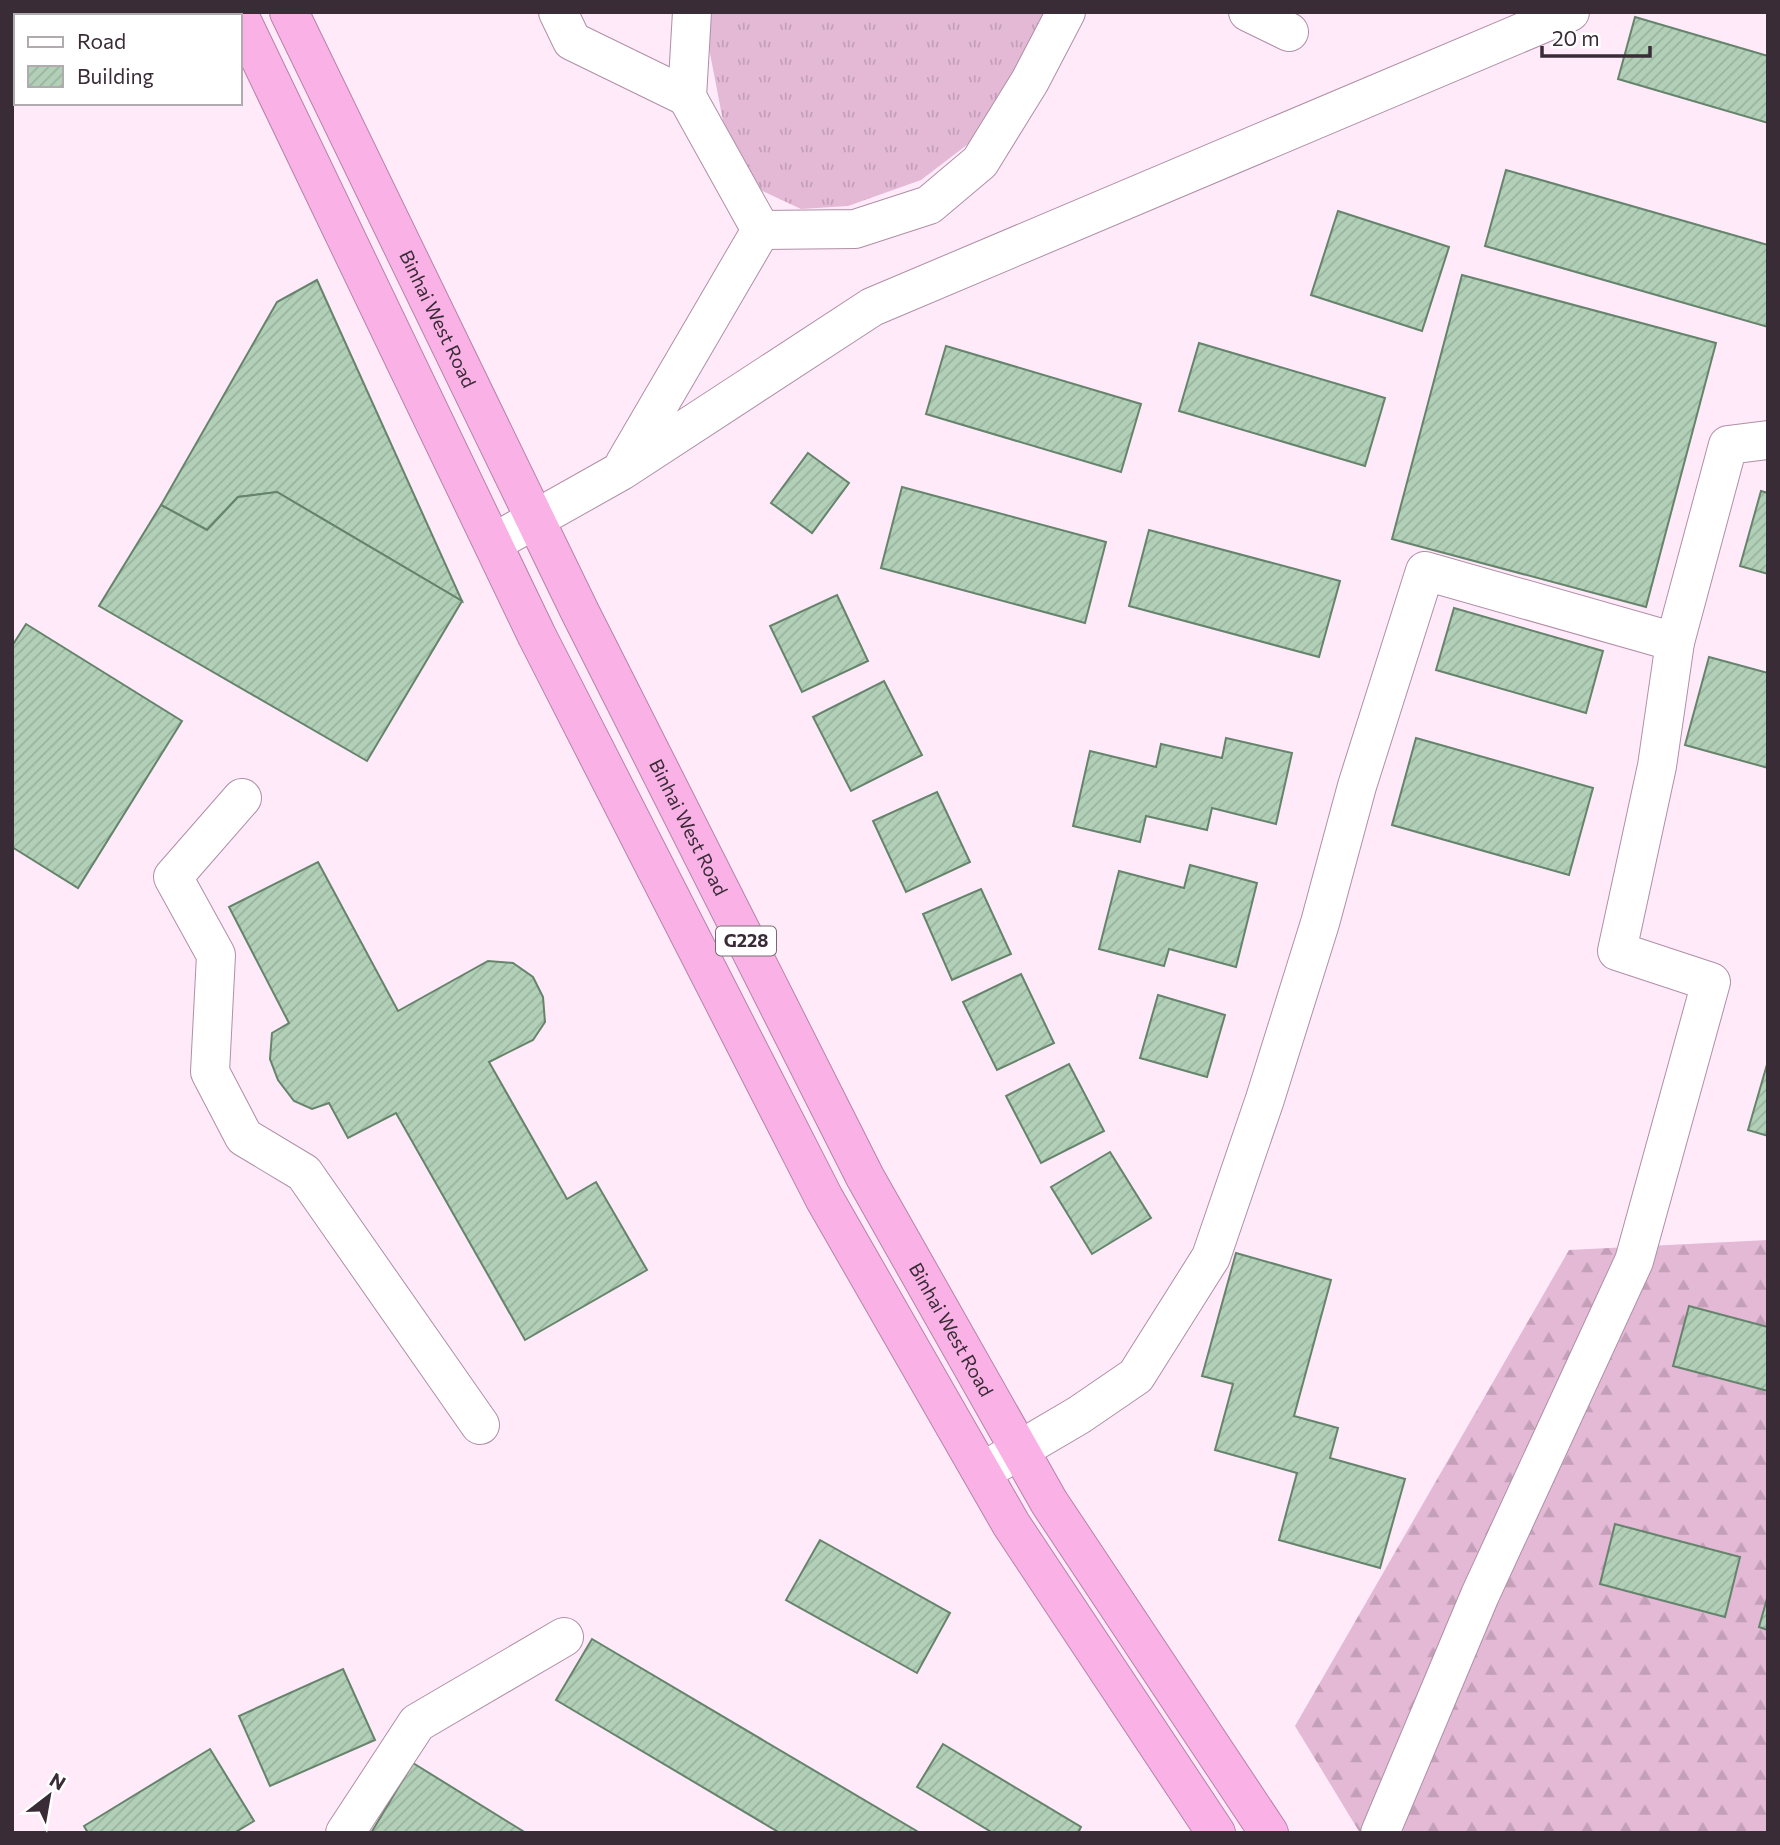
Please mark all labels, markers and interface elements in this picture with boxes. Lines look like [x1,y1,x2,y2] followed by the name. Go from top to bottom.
[14,14,242,105] legend
[1542,14,1650,58] scale bar
[1552,25,1600,50] text: 20 m
[77,28,126,53] text: Road
[77,63,154,88] text: Building
[395,246,481,391] street label: Binhai West Road
[645,755,733,899] street label: Binhai West Road
[716,926,776,956] road number: G228
[905,1258,999,1400] street label: Binhai West Road
[14,1761,84,1831] north arrow
[46,1767,70,1795] text: N

